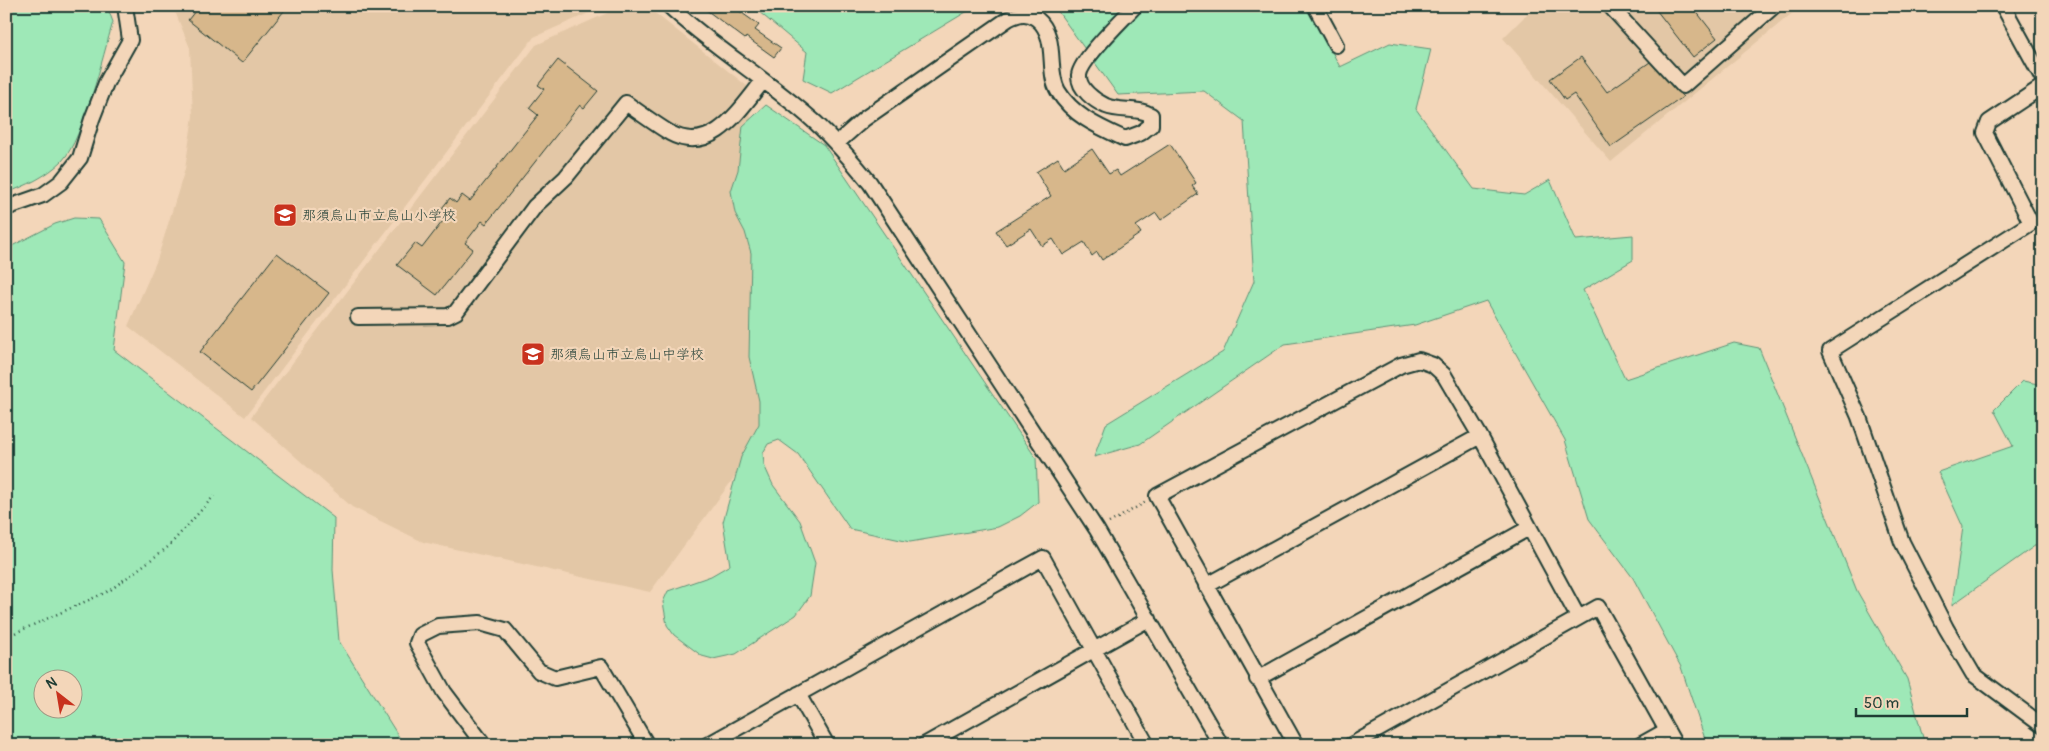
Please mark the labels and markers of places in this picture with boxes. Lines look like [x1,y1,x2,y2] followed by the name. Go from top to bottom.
[272,202,298,228] school or university icon: 那須烏山市立烏山小学校
[302,207,456,224] place label: 那須烏山市立烏山小学校
[520,341,546,367] school or university icon: 那須烏山市立烏山中学校
[550,346,704,363] place label: 那須烏山市立烏山中学校

